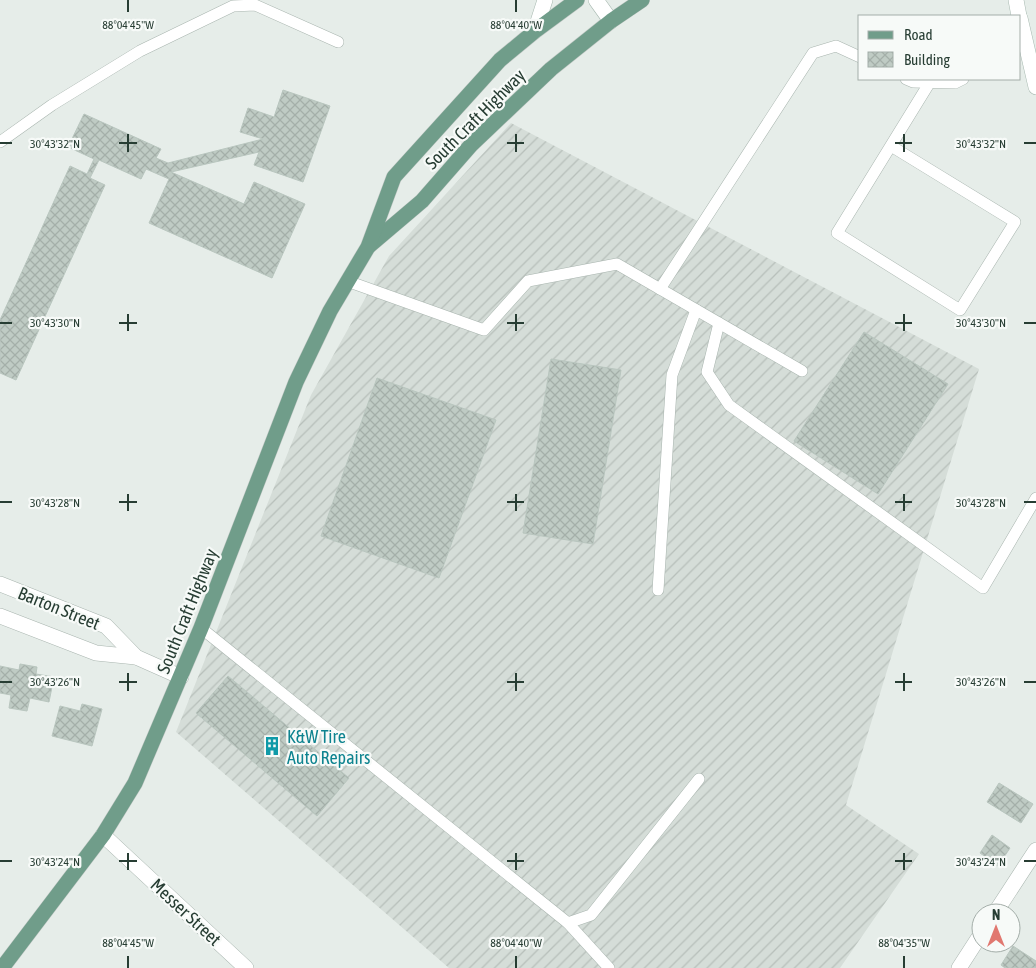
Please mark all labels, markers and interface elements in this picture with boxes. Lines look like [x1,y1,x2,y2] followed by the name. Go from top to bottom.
[858,15,1021,80] legend
[102,18,154,32] text: 88°04'45"W
[490,18,542,32] text: 88°04'40"W
[904,26,933,43] text: Road
[904,51,950,68] text: Building
[421,65,529,173] street label: South Craft Highway
[30,137,80,151] text: 30°43'32"N
[956,137,1006,151] text: 30°43'32"N
[30,316,80,330] text: 30°43'30"N
[956,316,1006,330] text: 30°43'30"N
[30,496,80,510] text: 30°43'28"N
[956,496,1006,510] text: 30°43'28"N
[152,546,222,676] street label: South Craft Highway
[15,582,103,634] street label: Barton Street
[30,675,80,689] text: 30°43'26"N
[956,675,1006,689] text: 30°43'26"N
[287,726,370,768] place label: K&W Tire Auto Repairs
[261,735,283,757] building icon: K&W Tire Auto Repairs
[30,855,80,869] text: 30°43'24"N
[956,855,1006,869] text: 30°43'24"N
[147,874,225,950] street label: Messer Street
[971,903,1021,953] north arrow
[992,907,1000,923] text: N
[102,936,154,950] text: 88°04'45"W
[490,936,542,950] text: 88°04'40"W
[878,936,930,950] text: 88°04'35"W

